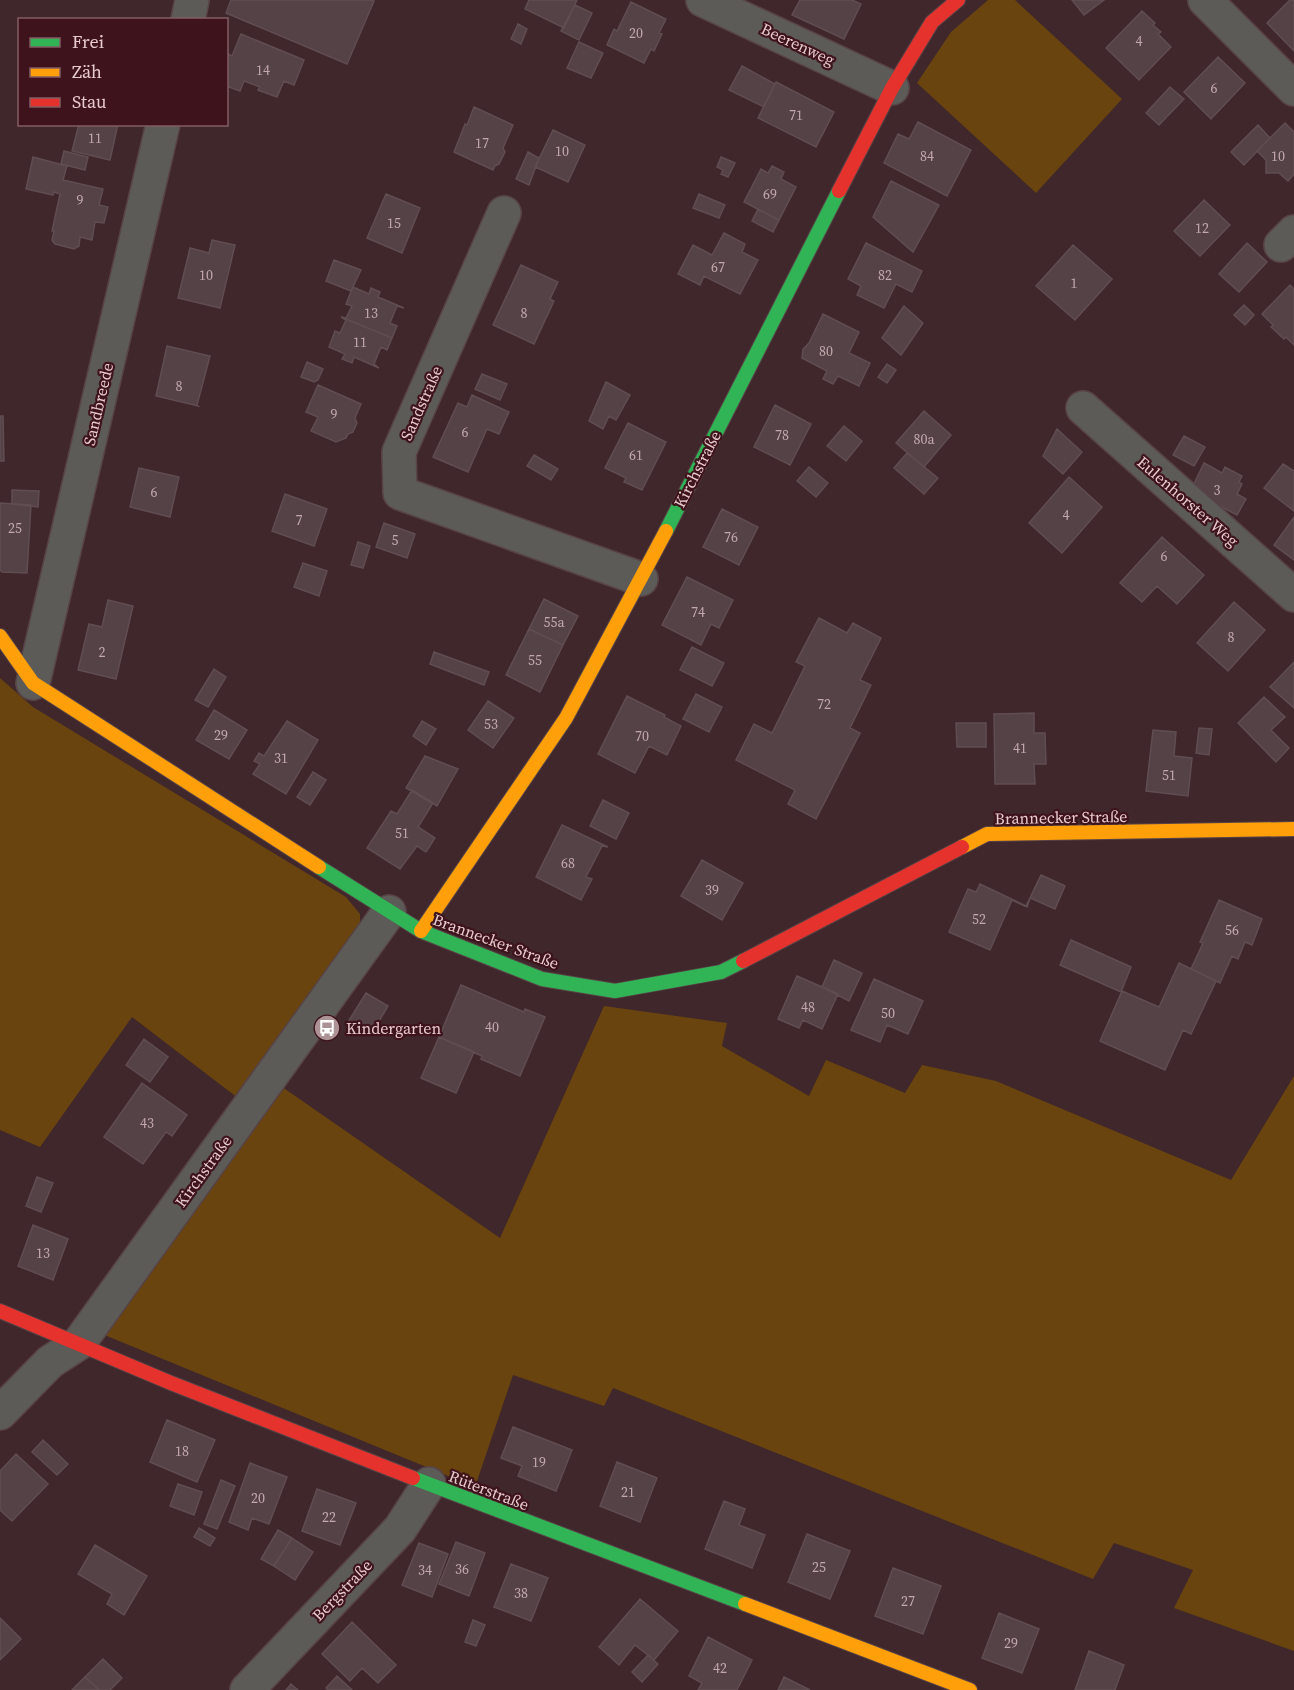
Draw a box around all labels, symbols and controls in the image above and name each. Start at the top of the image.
street label: Beerenweg [758,17,838,71]
legend [18,18,228,126]
house number: 20 [629,23,643,43]
text: Frei [72,29,104,54]
house number: 4 [1136,31,1143,51]
text: Zäh [72,59,102,84]
house number: 14 [256,60,270,80]
house number: 6 [1211,78,1218,98]
text: Stau [72,89,107,114]
house number: 71 [789,105,803,125]
house number: 11 [88,128,102,148]
house number: 17 [475,133,489,153]
house number: 10 [555,141,569,161]
house number: 84 [920,146,934,166]
house number: 10 [1271,146,1285,166]
house number: 69 [763,184,777,204]
house number: 9 [77,190,84,210]
house number: 15 [387,213,401,233]
house number: 12 [1195,218,1209,238]
house number: 67 [711,257,725,277]
house number: 10 [199,265,213,285]
house number: 82 [878,265,892,285]
house number: 1 [1071,273,1078,293]
house number: 13 [364,303,378,323]
house number: 8 [521,303,528,323]
house number: 11 [353,332,367,352]
house number: 80 [819,341,833,361]
street label: Sandbreede [78,360,118,448]
street label: Sandstraße [395,362,447,444]
house number: 8 [176,376,183,396]
house number: 9 [331,404,338,424]
house number: 6 [462,422,469,442]
house number: 78 [775,425,789,445]
street label: Kirchstraße [668,427,726,511]
house number: 80a [913,429,935,449]
house number: 61 [629,445,643,465]
street label: Eulenhorster Weg [1133,451,1243,551]
house number: 3 [1214,480,1221,500]
house number: 6 [151,482,158,502]
house number: 4 [1063,505,1070,525]
house number: 7 [296,510,303,530]
house number: 25 [8,518,22,538]
house number: 76 [724,527,738,547]
house number: 5 [392,530,399,550]
house number: 6 [1161,546,1168,566]
house number: 74 [691,602,705,622]
house number: 55a [543,612,565,632]
house number: 8 [1228,627,1235,647]
house number: 2 [99,642,106,662]
house number: 55 [528,650,542,670]
house number: 72 [817,694,831,714]
house number: 53 [484,714,498,734]
house number: 29 [214,725,228,745]
house number: 70 [635,726,649,746]
house number: 41 [1013,738,1027,758]
house number: 31 [274,748,288,768]
house number: 51 [1162,765,1176,785]
street label: Brannecker Straße [995,805,1127,829]
house number: 51 [395,823,409,843]
house number: 68 [561,853,575,873]
house number: 39 [705,880,719,900]
street label: Brannecker Straße [430,908,562,974]
house number: 52 [972,909,986,929]
house number: 56 [1225,920,1239,940]
house number: 48 [801,997,815,1017]
house number: 50 [881,1003,895,1023]
bus stop icon: Kindergarten [312,1013,342,1043]
place label: Kindergarten [346,1017,441,1039]
house number: 40 [485,1017,499,1037]
house number: 43 [140,1113,154,1133]
street label: Kirchstraße [169,1131,237,1211]
house number: 13 [36,1243,50,1263]
house number: 18 [175,1441,189,1461]
house number: 19 [532,1452,546,1472]
street label: Rüterstraße [446,1465,532,1515]
house number: 21 [621,1482,635,1502]
house number: 20 [251,1488,265,1508]
house number: 22 [322,1507,336,1527]
street label: Bergstraße [307,1554,377,1626]
house number: 25 [812,1557,826,1577]
house number: 36 [455,1559,469,1579]
house number: 34 [418,1560,432,1580]
house number: 38 [514,1583,528,1603]
house number: 27 [901,1591,915,1611]
house number: 29 [1004,1633,1018,1653]
house number: 42 [713,1658,727,1678]

